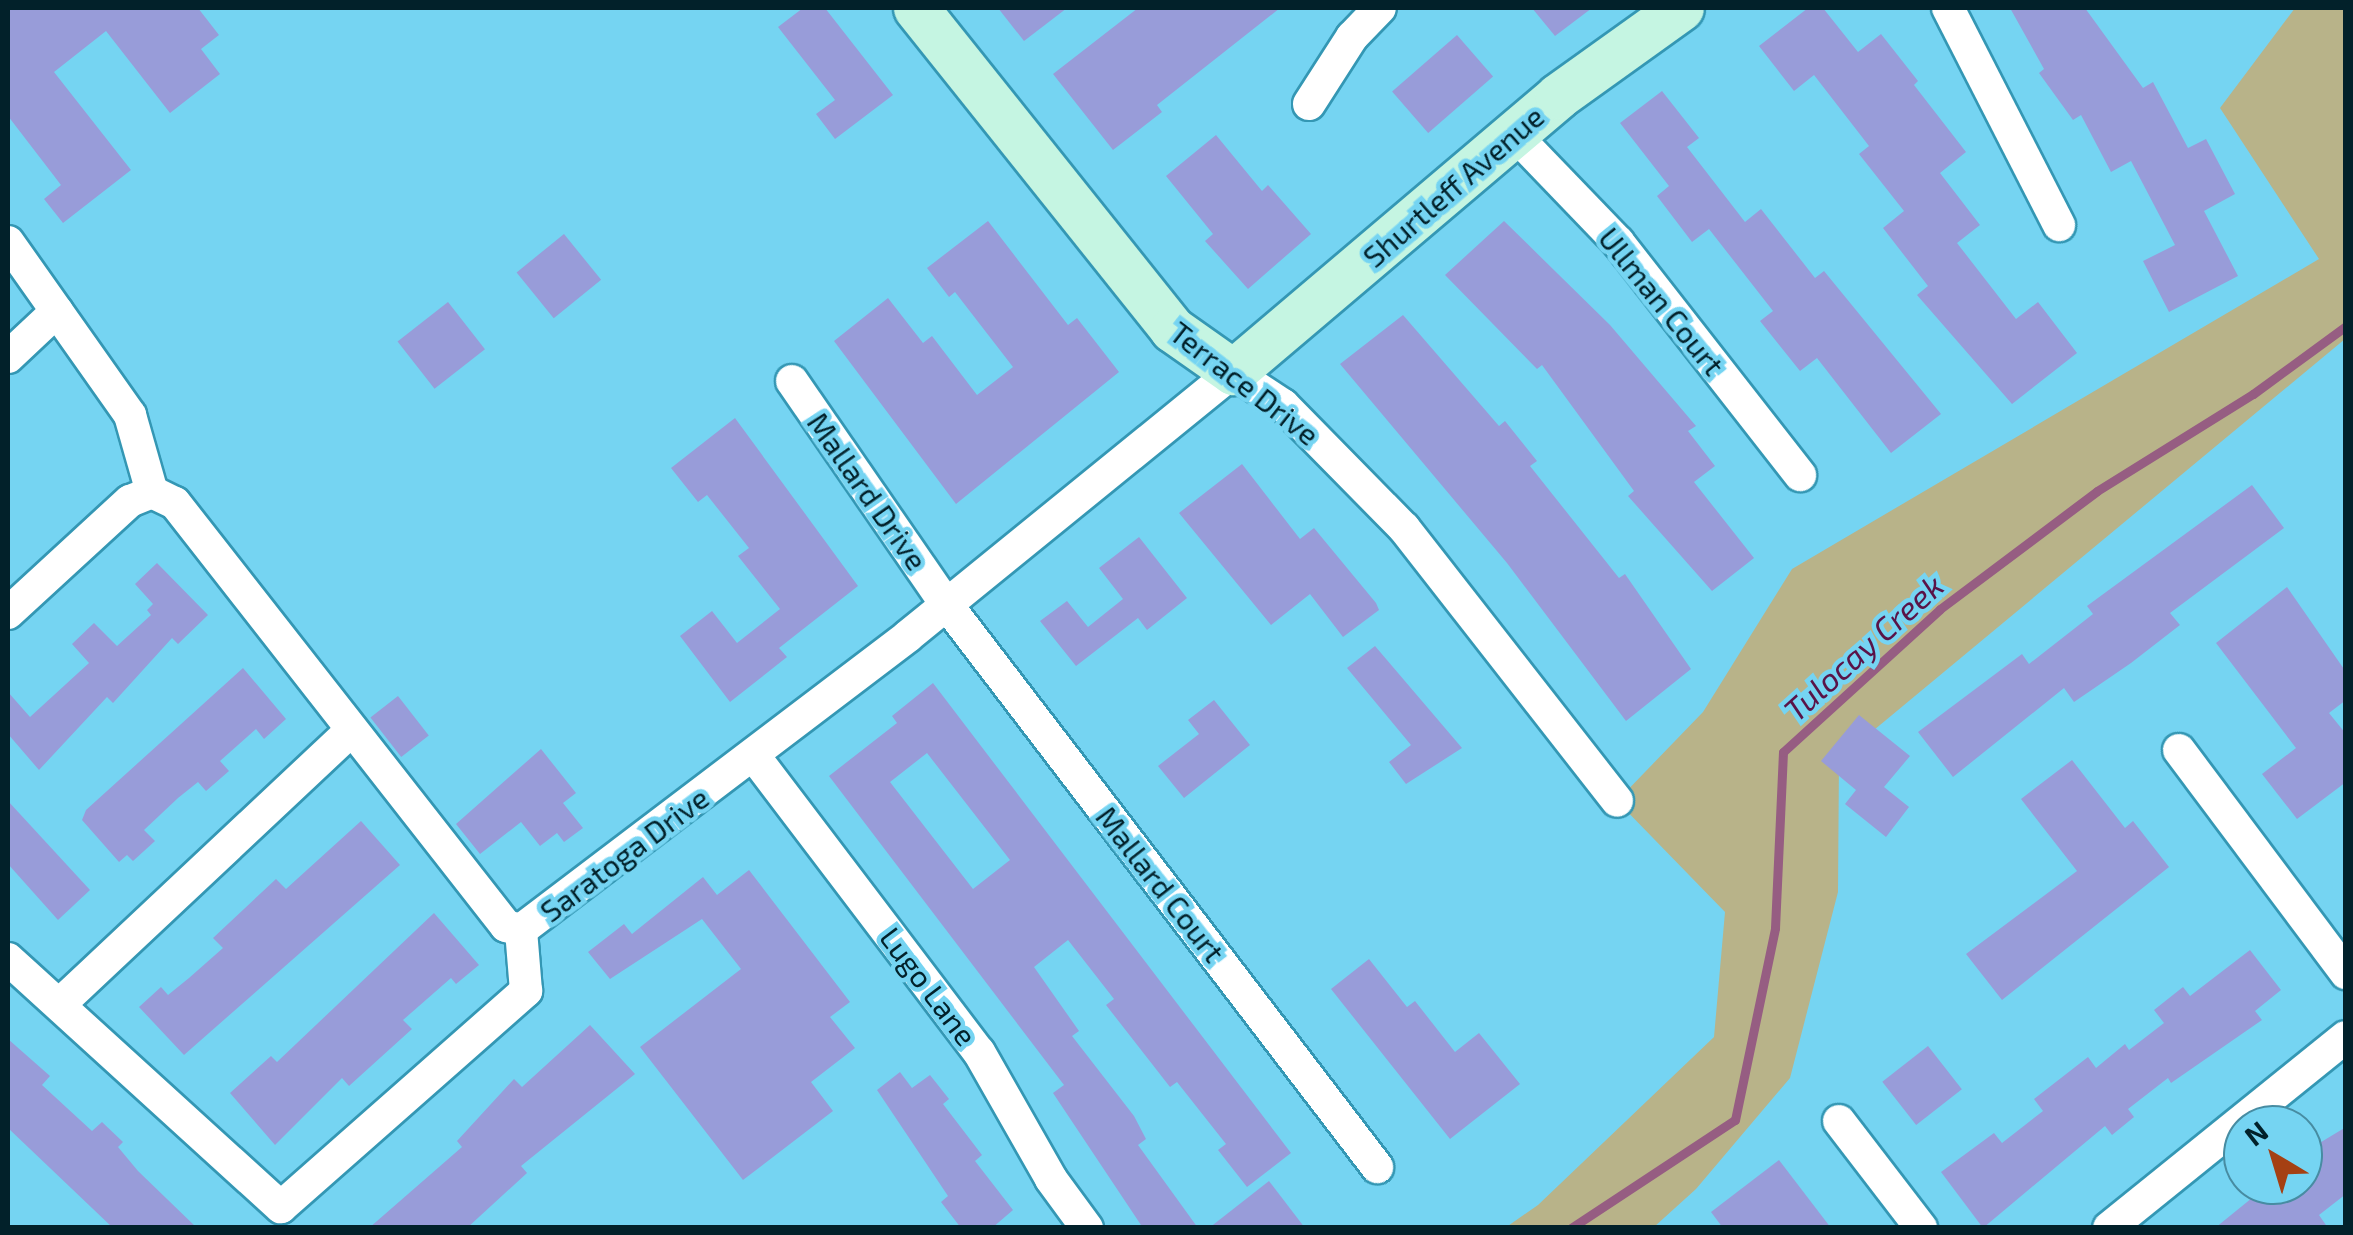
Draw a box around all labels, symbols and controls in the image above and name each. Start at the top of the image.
street label: Shurtleff Avenue [1355,97,1551,275]
street label: Ullman Court [1592,220,1732,382]
street label: Terrace Drive [1163,314,1327,452]
street label: Mallard Drive [801,405,935,577]
water label: Tulocay Creek [1775,565,1951,729]
street label: Saratoga Drive [533,779,715,929]
street label: Mallard Court [1089,799,1233,969]
street label: Lugo Lane [873,920,985,1052]
north arrow [2223,1105,2323,1205]
text: N [2237,1113,2274,1153]

